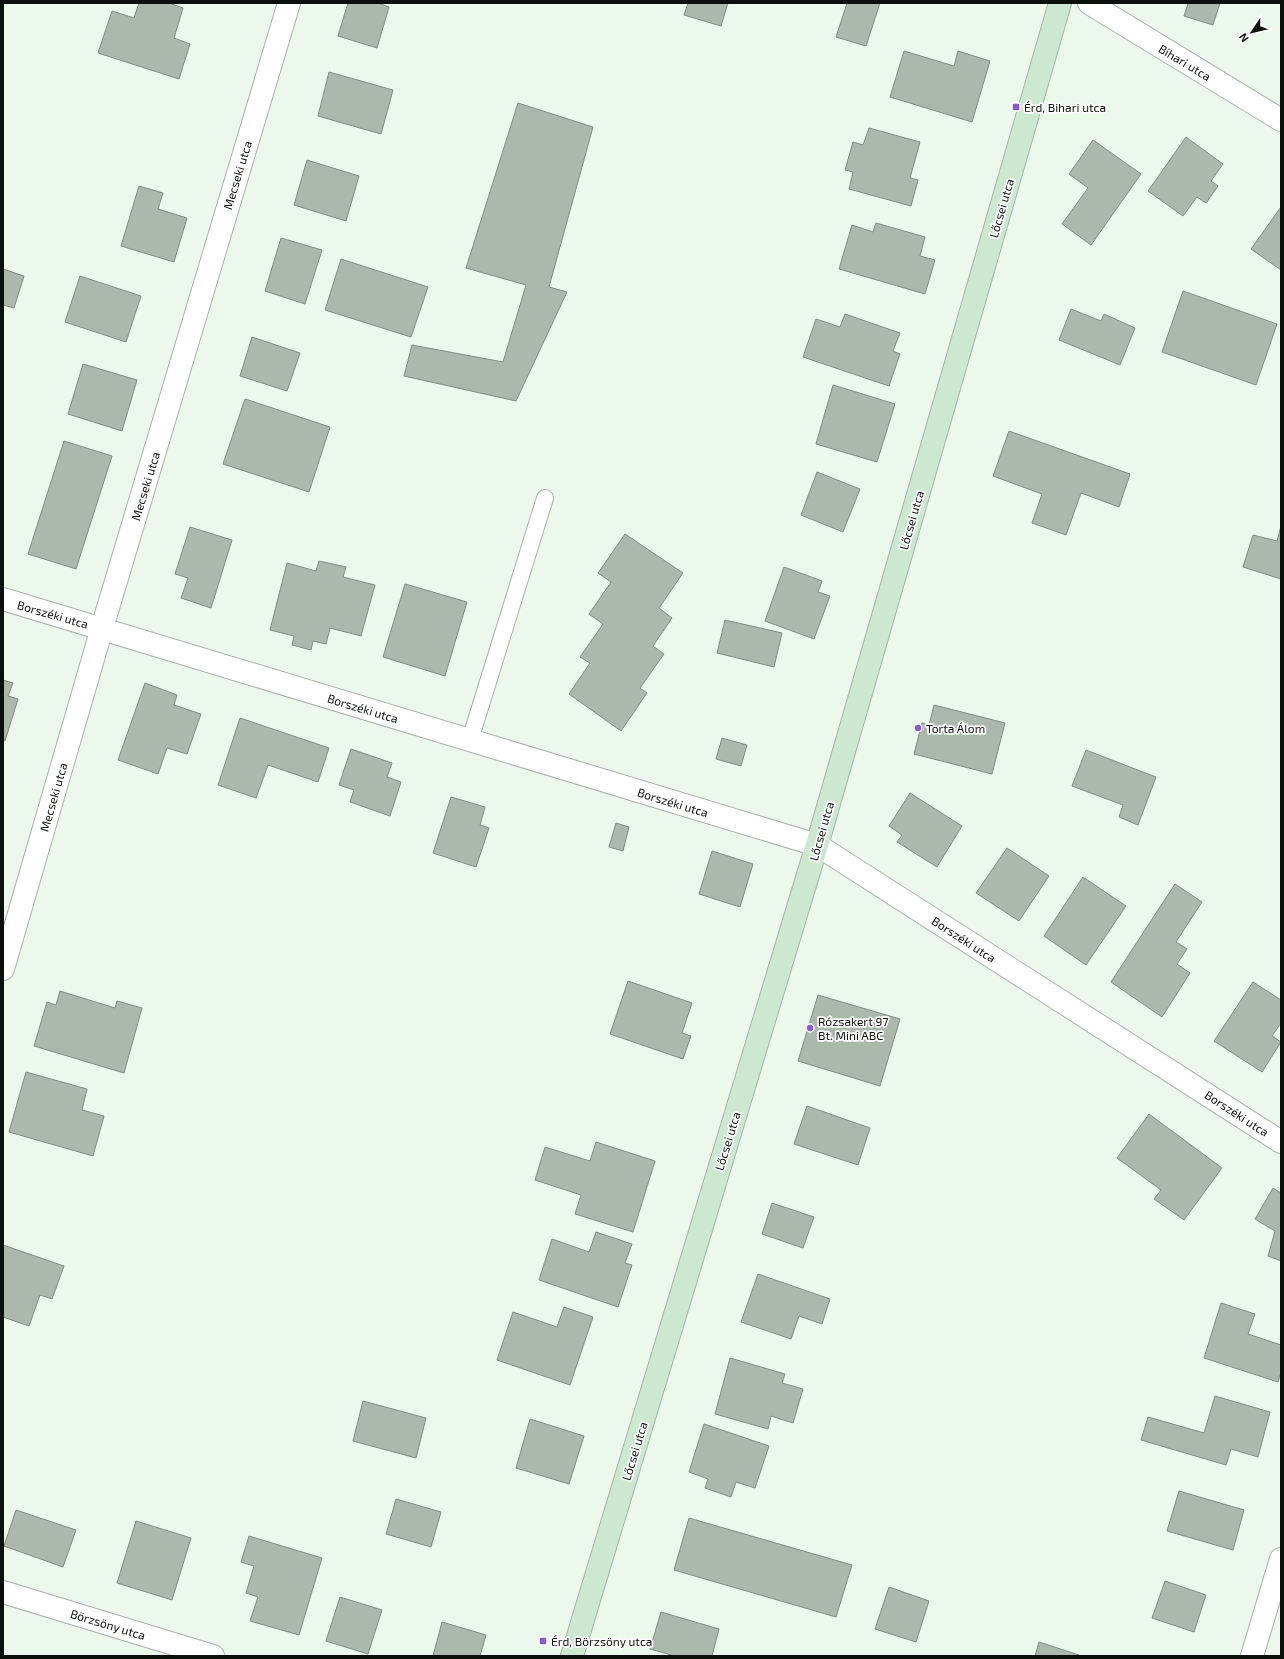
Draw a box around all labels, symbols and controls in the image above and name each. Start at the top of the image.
north arrow [1232,12,1272,52]
text: N [1236,31,1251,45]
street label: Bihari utca [1156,41,1214,83]
place label: Érd, Bihari utca [1024,100,1106,114]
marker: Érd, Bihari utca [1011,102,1021,112]
street label: Mecseki utca [220,139,254,211]
street label: Lőcsei utca [986,177,1016,239]
street label: Mecseki utca [128,450,162,522]
street label: Lőcsei utca [896,489,926,551]
street label: Borszéki utca [16,597,90,631]
street label: Borszéki utca [326,691,400,725]
place label: Torta Álom [926,721,985,735]
marker: Torta Álom [913,723,923,733]
street label: Mecseki utca [36,761,70,833]
street label: Borszéki utca [636,785,710,819]
street label: Lőcsei utca [806,800,836,862]
street label: Borszéki utca [929,913,999,965]
place label: Rózsakert 97 Bt. Mini ABC [818,1014,888,1042]
marker: Rózsakert 97 Bt. Mini ABC [805,1023,815,1033]
street label: Borszéki utca [1202,1087,1272,1139]
street label: Lőcsei utca [711,1110,743,1172]
street label: Lőcsei utca [618,1420,650,1482]
street label: Börzsöny utca [69,1606,147,1642]
place label: Érd, Börzsöny utca [551,1634,652,1648]
marker: Érd, Börzsöny utca [538,1636,548,1646]

